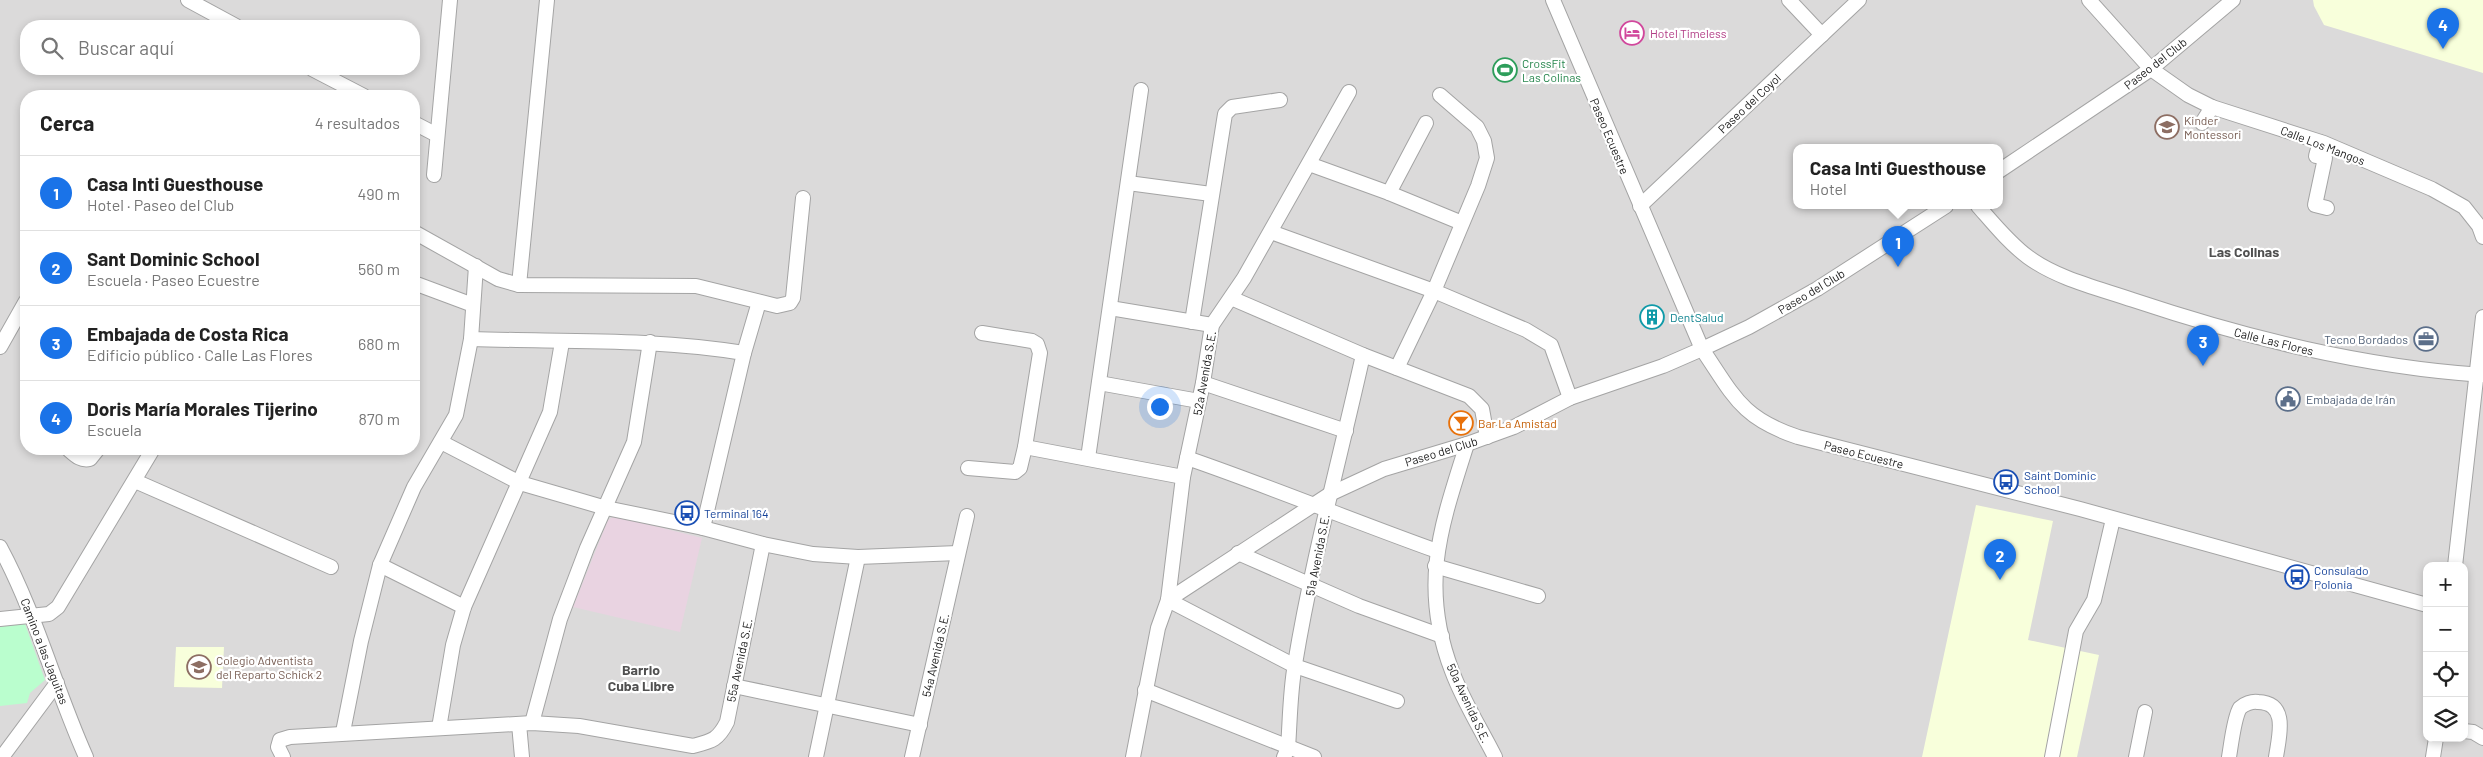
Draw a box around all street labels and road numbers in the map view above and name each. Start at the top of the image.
street label: Paseo del Club [2121,34,2189,92]
street label: Paseo del Coyol [1715,70,1783,136]
street label: Paseo Ecuestre [1588,96,1632,176]
street label: Calle Los Mangos [2279,123,2367,168]
street label: Paseo del Club [1775,266,1847,316]
street label: Calle Las Flores [2233,324,2315,358]
street label: 52a Avenida S.E. [1190,330,1218,416]
street label: Paseo del Club [1403,433,1479,469]
street label: Paseo Ecuestre [1823,437,1905,471]
street label: 51a Avenida S.E. [1302,513,1332,597]
street label: Camino a las Jaguitas [18,596,72,706]
street label: 54a Avenida S.E. [919,612,951,698]
street label: 55a Avenida S.E. [723,617,755,703]
street label: 50a Avenida S.E. [1445,661,1493,745]

